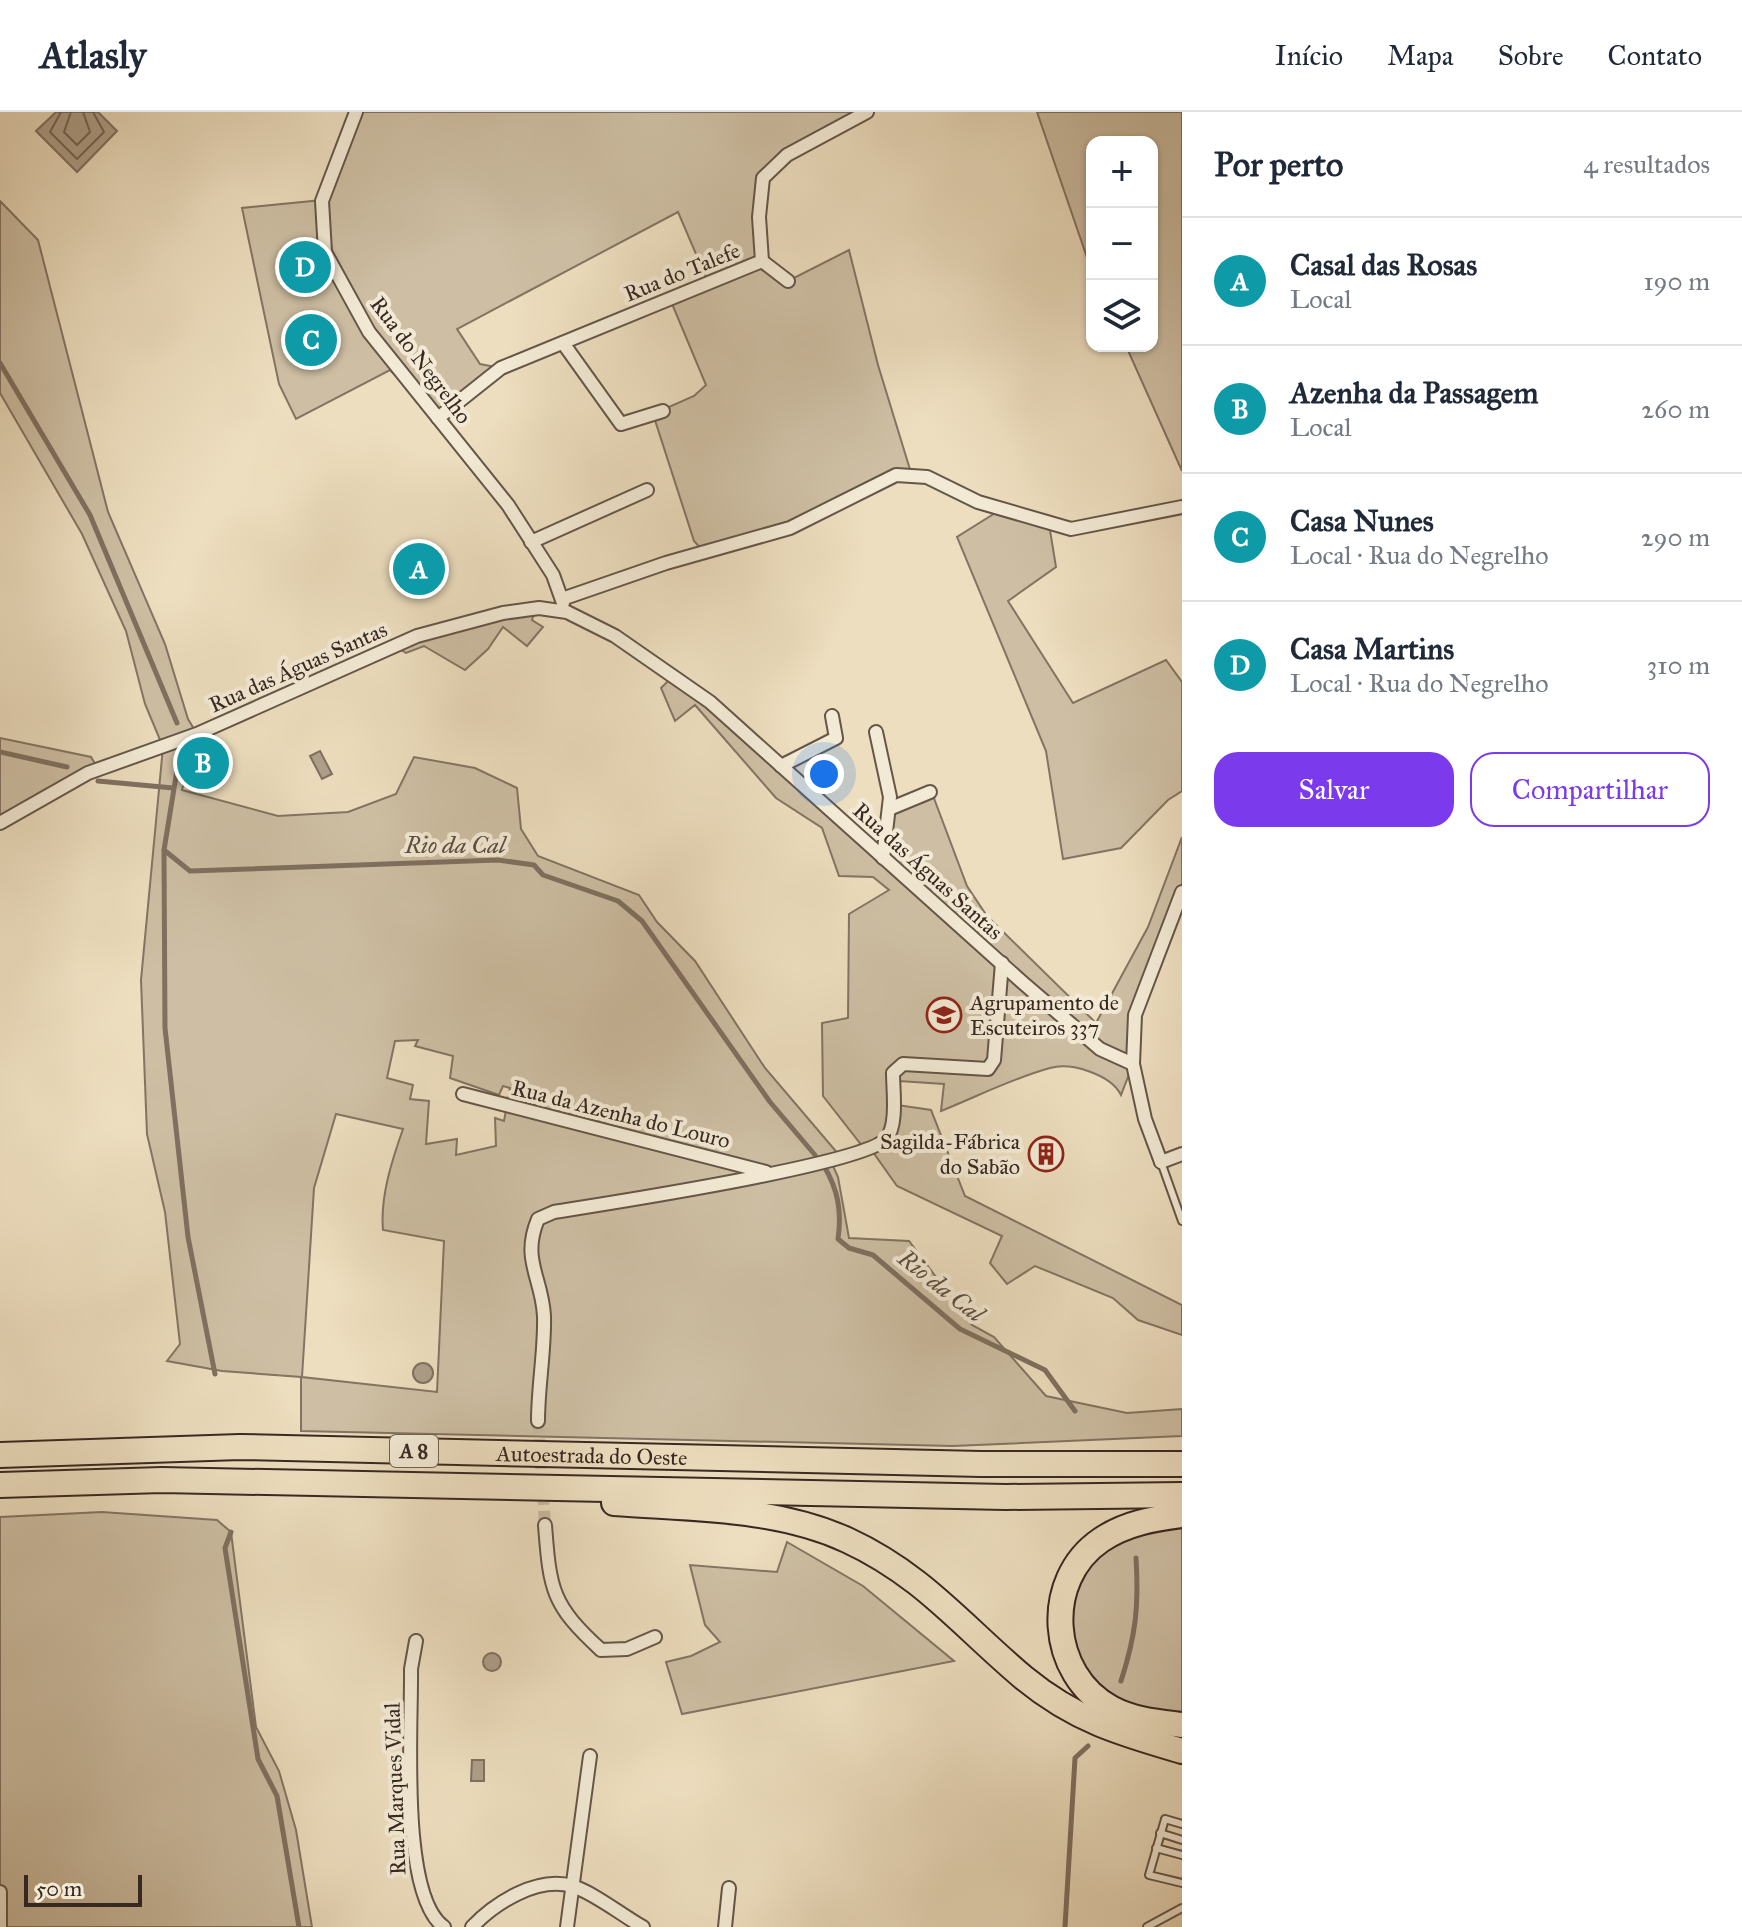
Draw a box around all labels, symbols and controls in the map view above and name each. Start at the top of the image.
text: Atlasly [40,32,146,78]
text: Início [1275,38,1343,73]
text: Mapa [1387,38,1454,73]
text: Sobre [1498,38,1564,73]
text: Contato [1608,38,1702,73]
map controls [1086,136,1158,352]
button: + [1086,136,1158,208]
text: Por perto [1214,144,1343,185]
text: 4 resultados [1583,148,1710,180]
button: − [1086,208,1158,280]
pin: D [279,237,331,297]
street label: Rua do Talefe [620,237,744,307]
text: Casal das Rosas [1290,247,1477,283]
text: A [1231,265,1249,297]
text: 190 m [1643,265,1710,297]
button: layers [1086,280,1158,352]
text: Local [1290,283,1352,315]
street label: Rua do Negrelho [364,291,478,429]
pin: C [285,310,337,370]
text: Azenha da Passagem [1290,375,1538,411]
text: B [1231,393,1249,425]
text: 260 m [1641,393,1710,425]
text: Local [1290,411,1352,443]
text: Casa Nunes [1290,503,1434,539]
text: C [1231,521,1249,553]
text: 290 m [1641,521,1710,553]
pin: A [393,539,445,599]
text: Local · Rua do Negrelho [1290,539,1549,571]
street label: Rua das Águas Santas [205,616,391,718]
text: Casa Martins [1290,631,1454,667]
text: D [1230,649,1250,681]
text: 310 m [1647,649,1710,681]
text: Local · Rua do Negrelho [1290,667,1549,699]
pin: B [177,733,229,793]
button: Salvar [1214,752,1454,827]
button: Compartilhar [1470,752,1710,827]
your location [804,754,844,794]
street label: Rua das Águas Santas [848,797,1008,945]
water label: Rio da Cal [404,830,508,860]
place label: Agrupamento de Escuteiros 337 [969,989,1119,1041]
school or university icon: Agrupamento de Escuteiros 337 [925,996,963,1034]
street label: Rua da Azenha do Louro [509,1074,733,1154]
place label: Sagilda-Fábrica do Sabão [880,1128,1021,1180]
building icon: Sagilda-Fábrica do Sabão [1027,1135,1065,1173]
water label: Rio da Cal [891,1243,992,1330]
road number: A 8 [390,1435,438,1467]
street label: Autoestrada do Oeste [495,1439,688,1471]
street label: Rua Marques Vidal [378,1702,412,1876]
scale bar [24,1871,142,1907]
text: 50 m [36,1875,82,1902]

